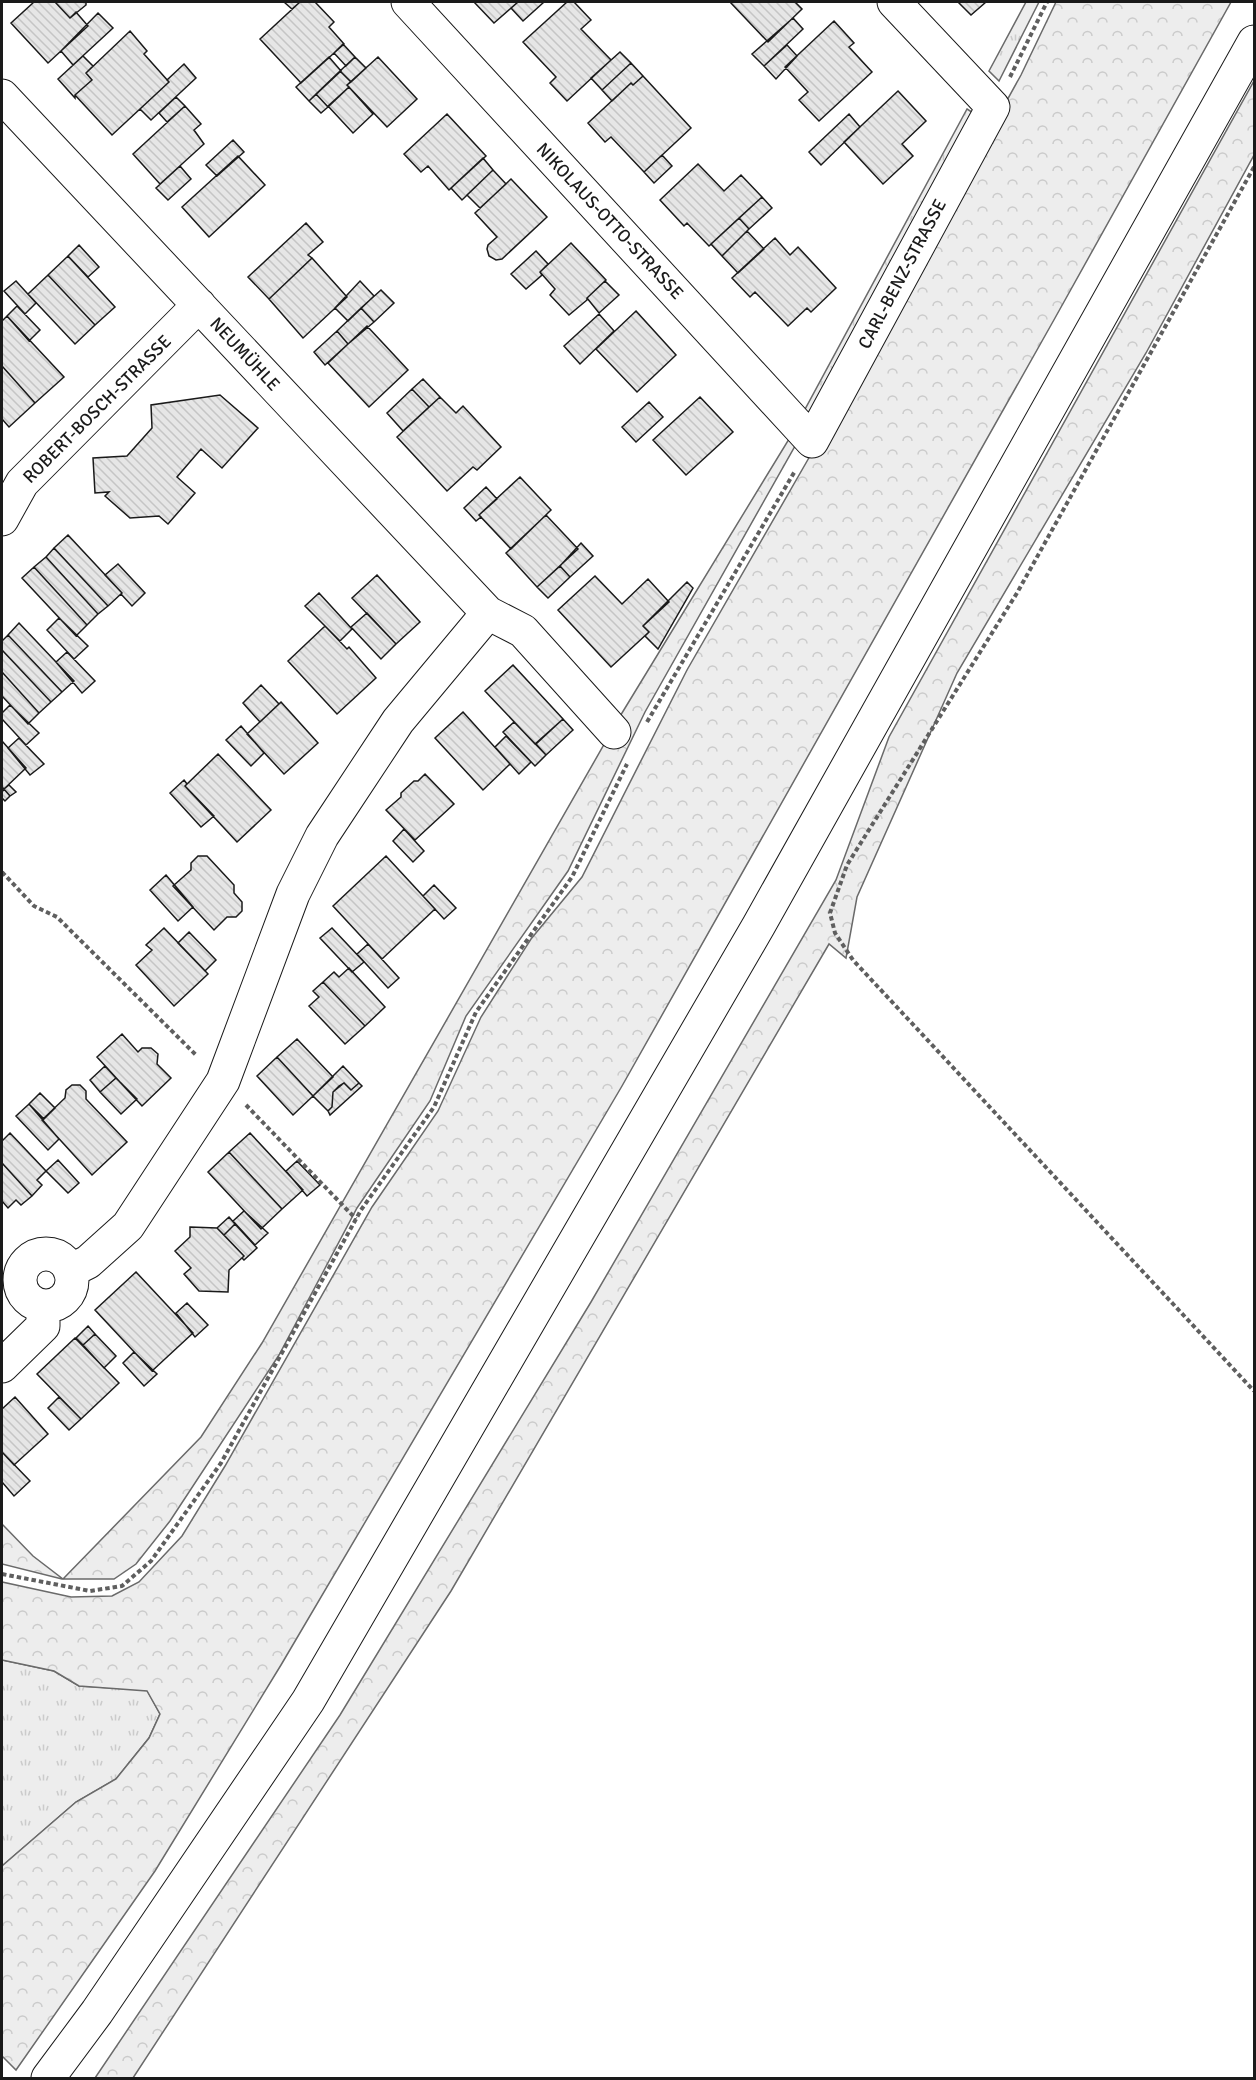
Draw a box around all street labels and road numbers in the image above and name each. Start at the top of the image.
street label: NIKOLAUS-OTTO-STRASSE [532,138,688,304]
street label: CARL-BENZ-STRASSE [853,195,951,353]
street label: NEUMÜHLE [205,313,285,395]
street label: ROBERT-BOSCH-STRASSE [18,330,176,488]

